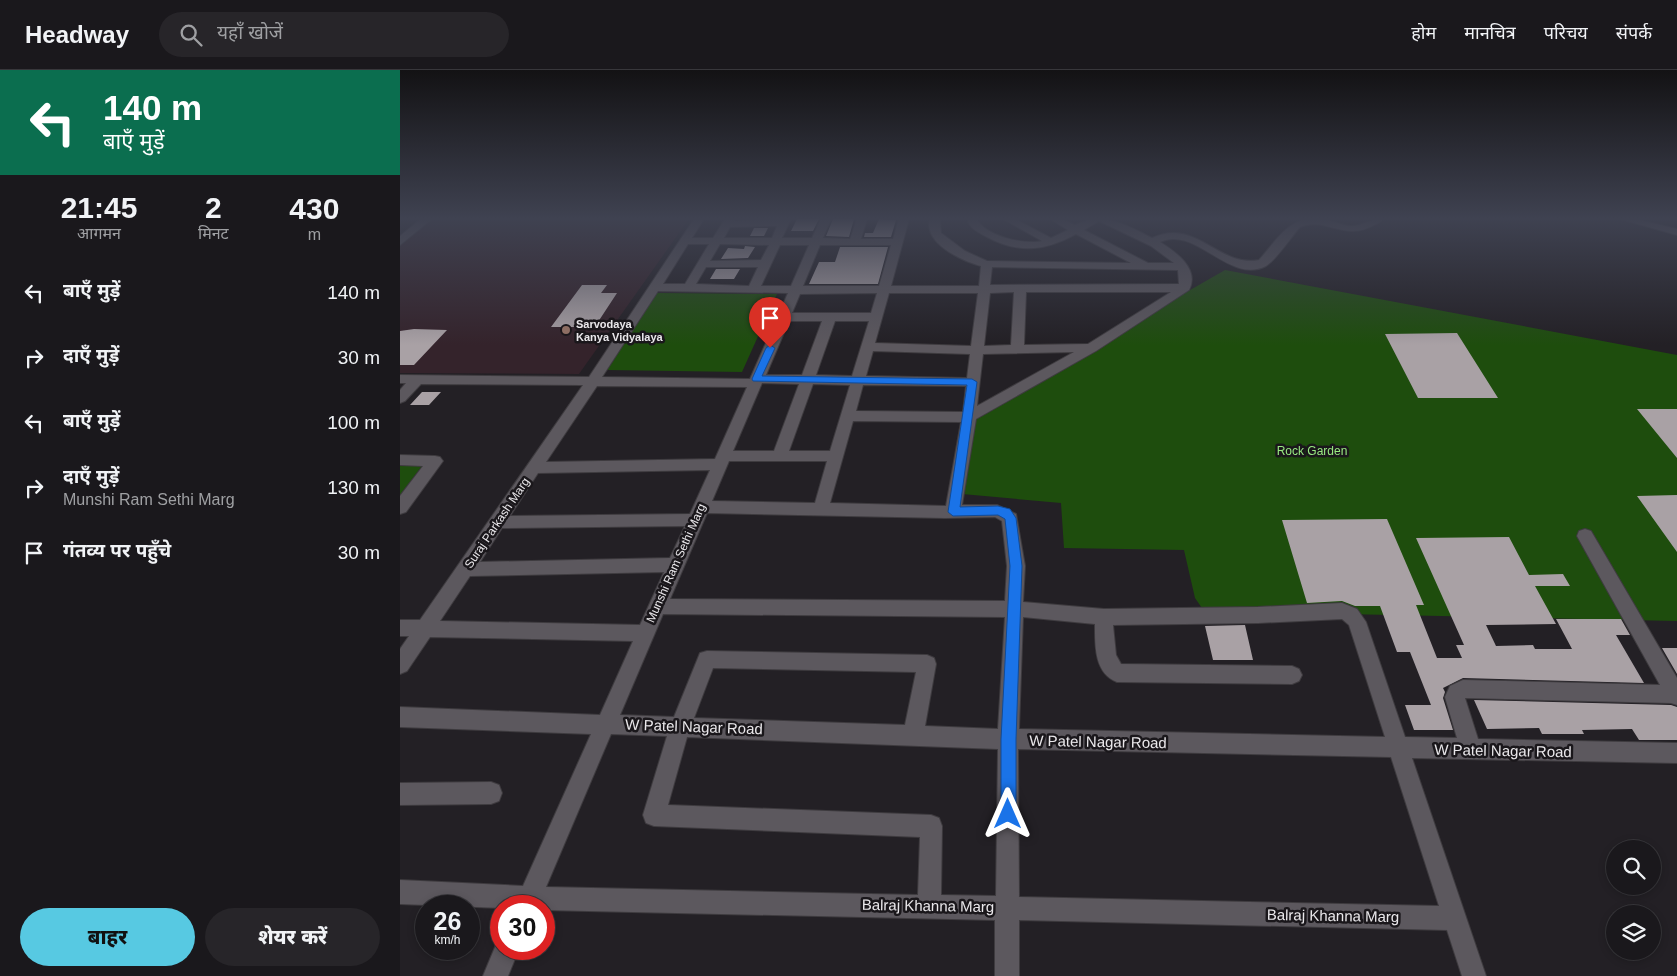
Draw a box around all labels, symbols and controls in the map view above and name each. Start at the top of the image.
search box [159,12,509,57]
text: Headway [25,21,129,48]
icon: search [177,21,205,49]
text: यहाँ खोजें [217,22,283,43]
text: होम [1411,23,1436,43]
text: मानचित्र [1464,23,1516,43]
text: परिचय [1544,23,1588,43]
text: संपर्क [1616,23,1652,43]
text: 140 m [103,88,202,127]
icon: left [20,90,85,155]
text: बाएँ मुड़ें [103,129,164,154]
text: 21:45 [61,191,137,224]
text: 2 [205,191,222,224]
text: 430 [289,192,339,225]
text: आगमन [77,225,121,242]
text: मिनट [198,225,229,242]
text: m [308,226,321,243]
icon: left [20,279,48,307]
text: बाएँ मुड़ें [63,280,120,301]
text: 140 m [327,282,380,303]
pin [749,297,791,348]
icon: arrive [756,304,784,332]
place label: Sarvodaya Kanya Vidyalaya [576,318,664,343]
marker: Sarvodaya Kanya Vidyalaya [560,324,572,336]
icon: right [20,344,48,372]
text: दाएँ मुड़ें [63,345,119,366]
text: 30 m [338,347,380,368]
icon: left [20,409,48,437]
text: बाएँ मुड़ें [63,410,120,431]
text: 100 m [327,412,380,433]
park label: Rock Garden [1277,444,1347,458]
text: दाएँ मुड़ें [63,466,119,487]
icon: right [20,474,48,502]
street label: Suraj Parkash Marg [462,475,532,571]
text: 130 m [327,477,380,498]
text: Munshi Ram Sethi Marg [63,491,235,508]
street label: Munshi Ram Sethi Marg [643,501,709,625]
icon: arrive [20,539,48,567]
text: गंतव्य पर पहुँचे [63,540,171,561]
text: 30 m [338,542,380,563]
street label: W Patel Nagar Road [625,716,763,737]
street label: W Patel Nagar Road [1029,732,1167,751]
street label: W Patel Nagar Road [1434,741,1572,760]
position arrow [981,787,1033,839]
map controls [1606,840,1661,960]
button: search [1606,840,1661,895]
speed limit sign: 30 [490,895,555,960]
street label: Balraj Khanna Marg [862,896,994,915]
button: layers [1606,905,1661,960]
street label: Balraj Khanna Marg [1267,906,1399,925]
text: 26 [434,907,461,935]
button: बाहर [20,908,195,966]
button: शेयर करें [205,908,380,966]
text: km/h [434,933,461,947]

